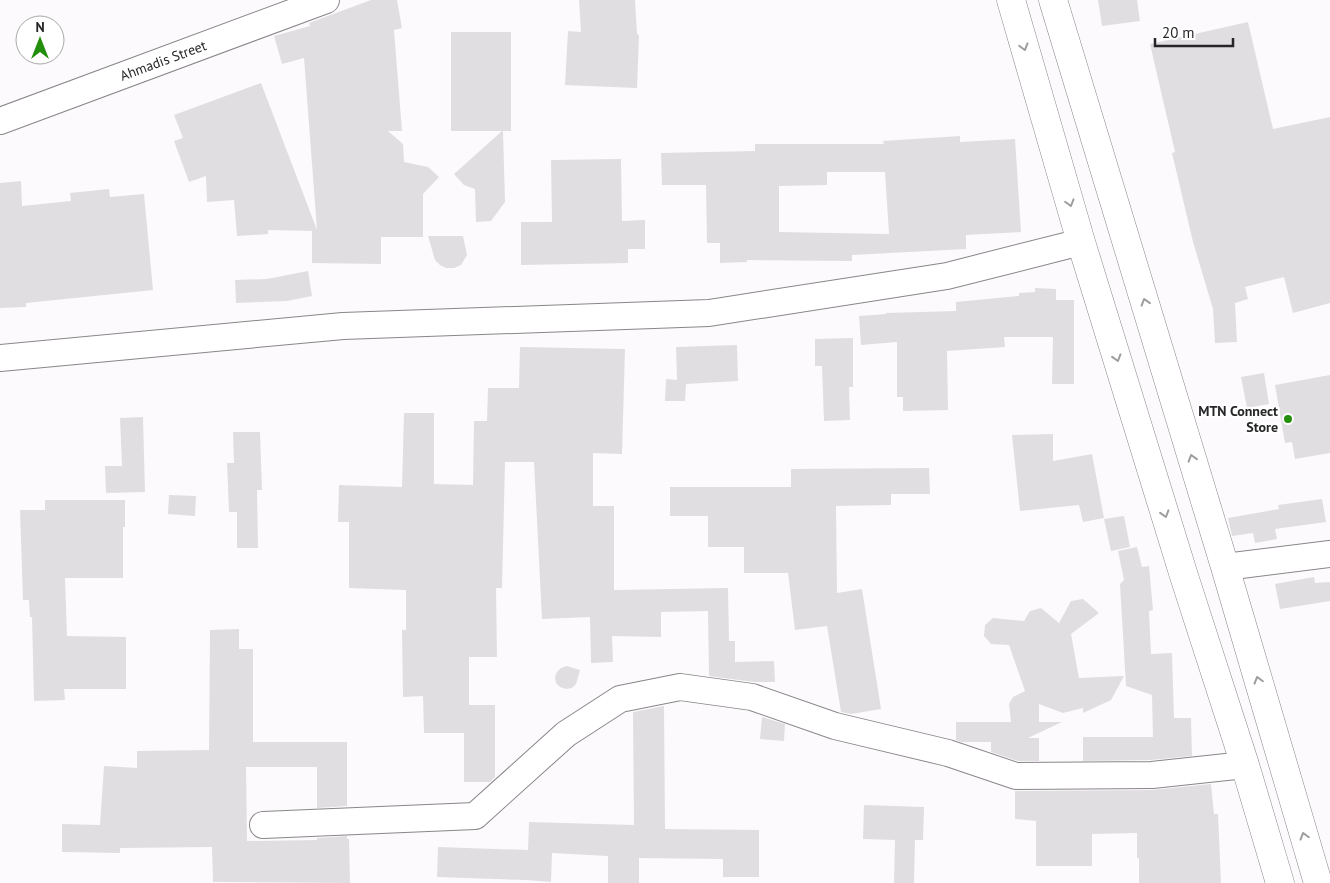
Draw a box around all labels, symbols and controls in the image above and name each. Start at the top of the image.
north arrow [15,15,65,65]
scale bar [1155,15,1232,47]
text: N [35,18,45,36]
text: 20 m [1162,23,1195,42]
street label: Ahmadis Street [117,36,209,85]
one-way arrow [1019,42,1029,50]
one-way arrow [1064,198,1074,206]
one-way arrow [1141,298,1151,307]
one-way arrow [1111,354,1121,362]
place label: MTN Connect Store [1198,402,1278,436]
marker: MTN Connect Store [1282,413,1294,425]
one-way arrow [1187,454,1197,462]
one-way arrow [1159,509,1169,517]
one-way arrow [1254,677,1264,685]
one-way arrow [1300,833,1310,841]

